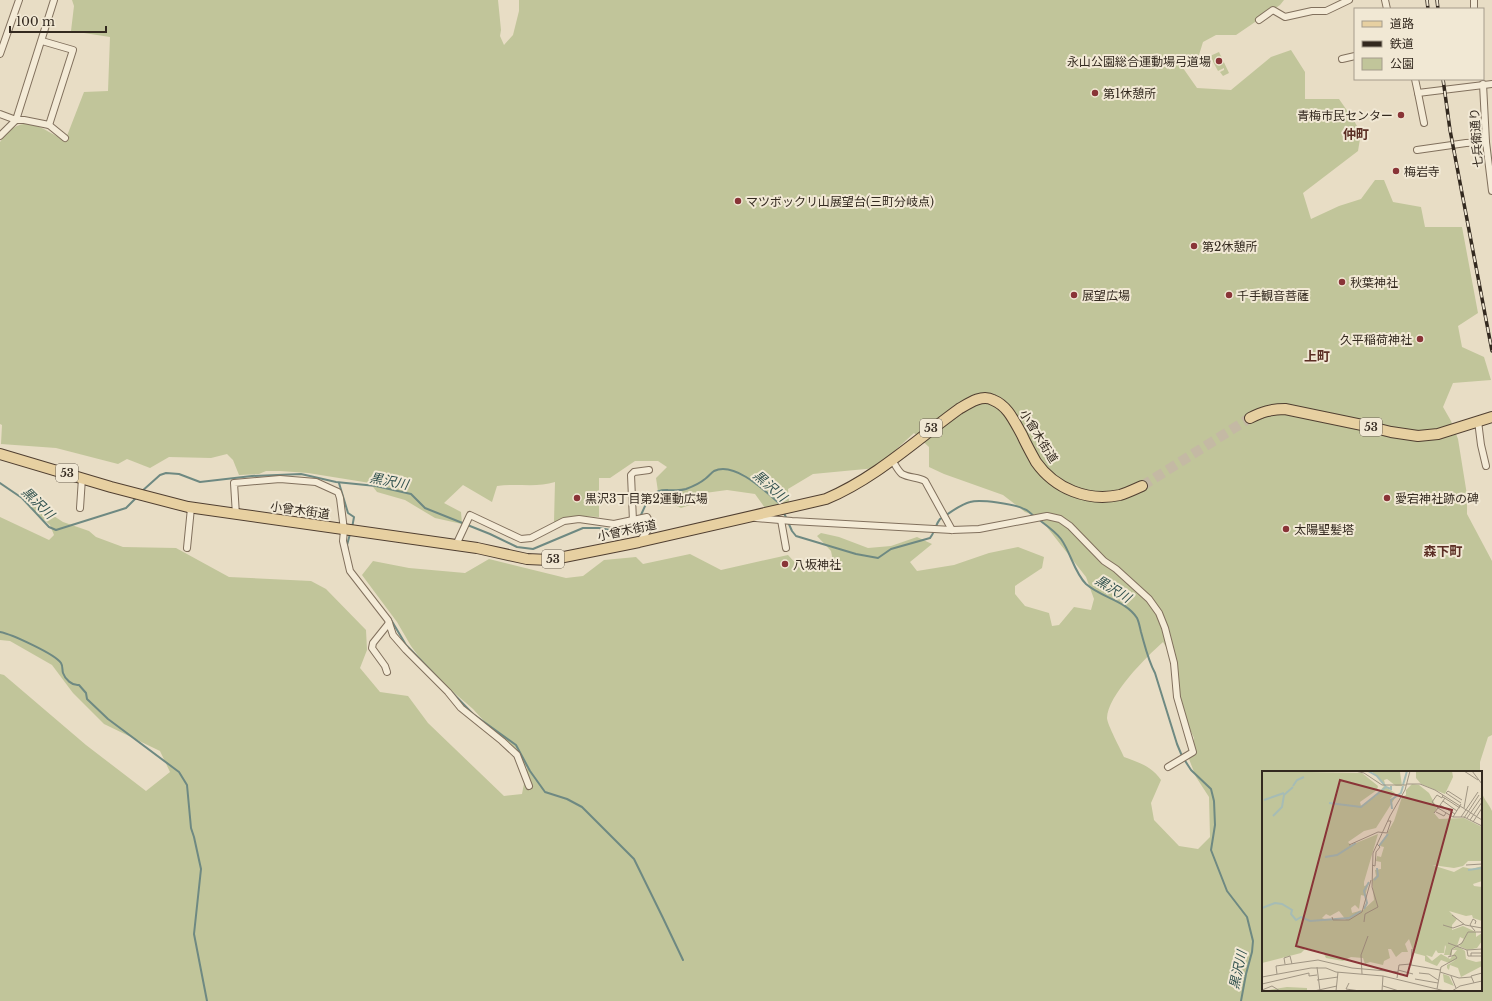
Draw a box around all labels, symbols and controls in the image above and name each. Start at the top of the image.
scale bar [10,8,106,34]
legend [1354,8,1484,80]
text: 100 m [16,14,55,29]
text: 道路 [1390,16,1414,31]
text: 鉄道 [1390,36,1414,51]
place label: 永山公園総合運動場弓道場 [1067,54,1211,69]
marker: 永山公園総合運動場弓道場 [1214,56,1224,66]
text: 公園 [1390,56,1414,71]
place label: 第1休憩所 [1103,86,1156,101]
marker: 第1休憩所 [1090,88,1100,98]
place label: 青梅市民センター [1297,108,1393,123]
street label: 七兵衛通り [1466,108,1486,168]
marker: 青梅市民センター [1396,110,1406,120]
district label: 仲町 [1343,126,1369,143]
place label: 梅岩寺 [1404,164,1440,179]
marker: 梅岩寺 [1391,166,1401,176]
place label: マツボックリ山展望台(三町分岐点) [746,194,934,209]
marker: マツボックリ山展望台(三町分岐点) [733,196,743,206]
place label: 第2休憩所 [1202,239,1257,254]
marker: 第2休憩所 [1189,241,1199,251]
place label: 秋葉神社 [1350,275,1398,290]
marker: 秋葉神社 [1337,277,1347,287]
place label: 展望広場 [1082,288,1130,303]
place label: 千手観音菩薩 [1237,288,1309,303]
marker: 展望広場 [1069,290,1079,300]
marker: 千手観音菩薩 [1224,290,1234,300]
place label: 久平稲荷神社 [1340,332,1412,347]
marker: 久平稲荷神社 [1415,334,1425,344]
district label: 上町 [1304,348,1330,365]
street label: 小曾木街道 [1017,407,1061,465]
road number: 53 [1360,418,1382,436]
road number: 53 [920,419,942,437]
road number: 53 [56,464,78,482]
water label: 黒沢川 [750,467,792,507]
water label: 黒沢川 [368,469,412,493]
water label: 黒沢川 [18,483,59,524]
place label: 黒沢3丁目第2運動広場 [585,491,708,506]
place label: 愛宕神社跡の碑 [1395,491,1479,506]
marker: 黒沢3丁目第2運動広場 [572,493,582,503]
marker: 愛宕神社跡の碑 [1382,493,1392,503]
street label: 小曾木街道 [269,498,331,522]
street label: 小曾木街道 [596,516,658,544]
place label: 太陽聖髪塔 [1294,522,1354,537]
marker: 太陽聖髪塔 [1281,524,1291,534]
district label: 森下町 [1423,543,1463,560]
road number: 53 [542,550,564,568]
place label: 八坂神社 [793,557,841,572]
marker: 八坂神社 [780,559,790,569]
water label: 黒沢川 [1092,572,1136,607]
inset map [1262,771,1482,991]
water label: 黒沢川 [1226,947,1251,991]

